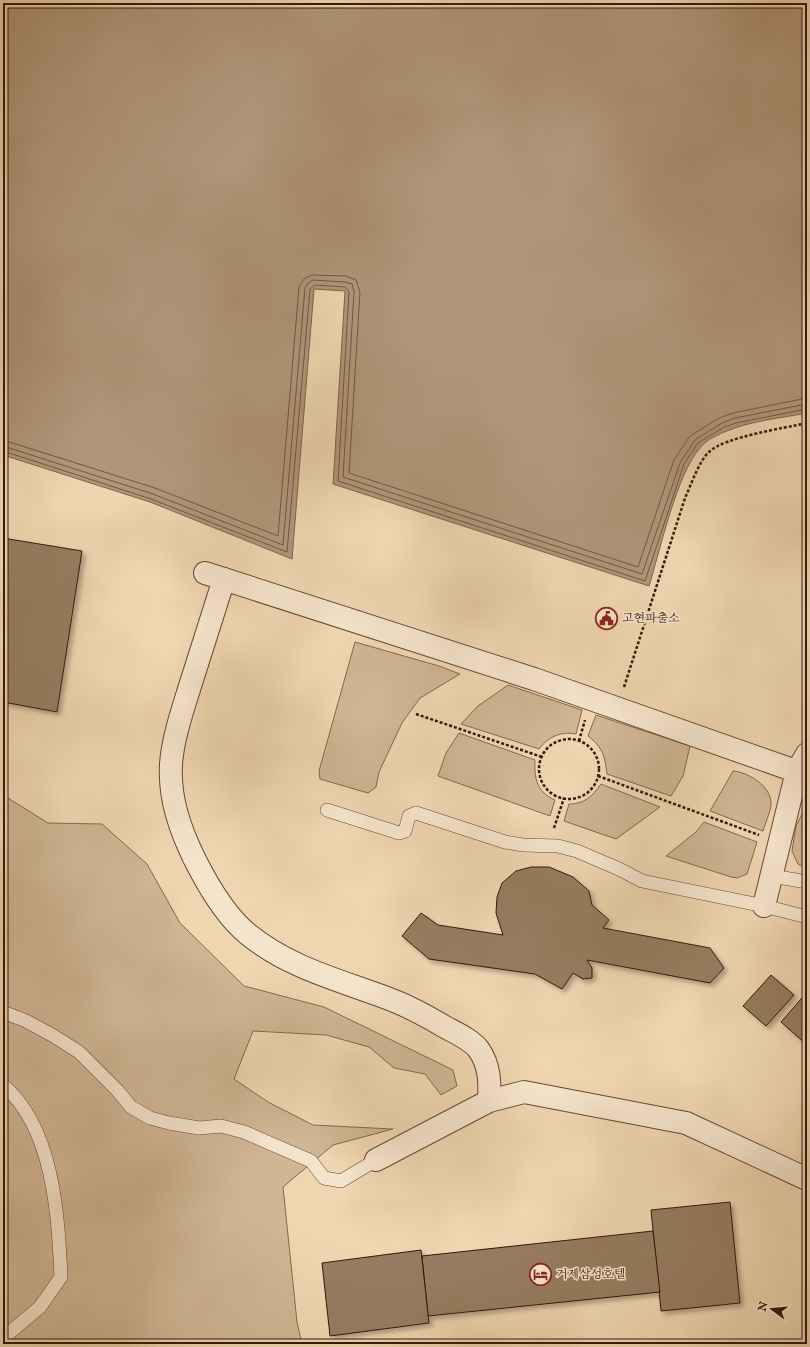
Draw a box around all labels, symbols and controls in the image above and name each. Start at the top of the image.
public building icon: 고현파출소 [594,605,620,631]
place label: 고현파출소 [622,611,680,626]
hotel icon: 거제삼성호텔 [528,1261,554,1287]
place label: 거제삼성호텔 [556,1267,626,1282]
north arrow [752,1289,792,1329]
text: N [755,1300,772,1314]

